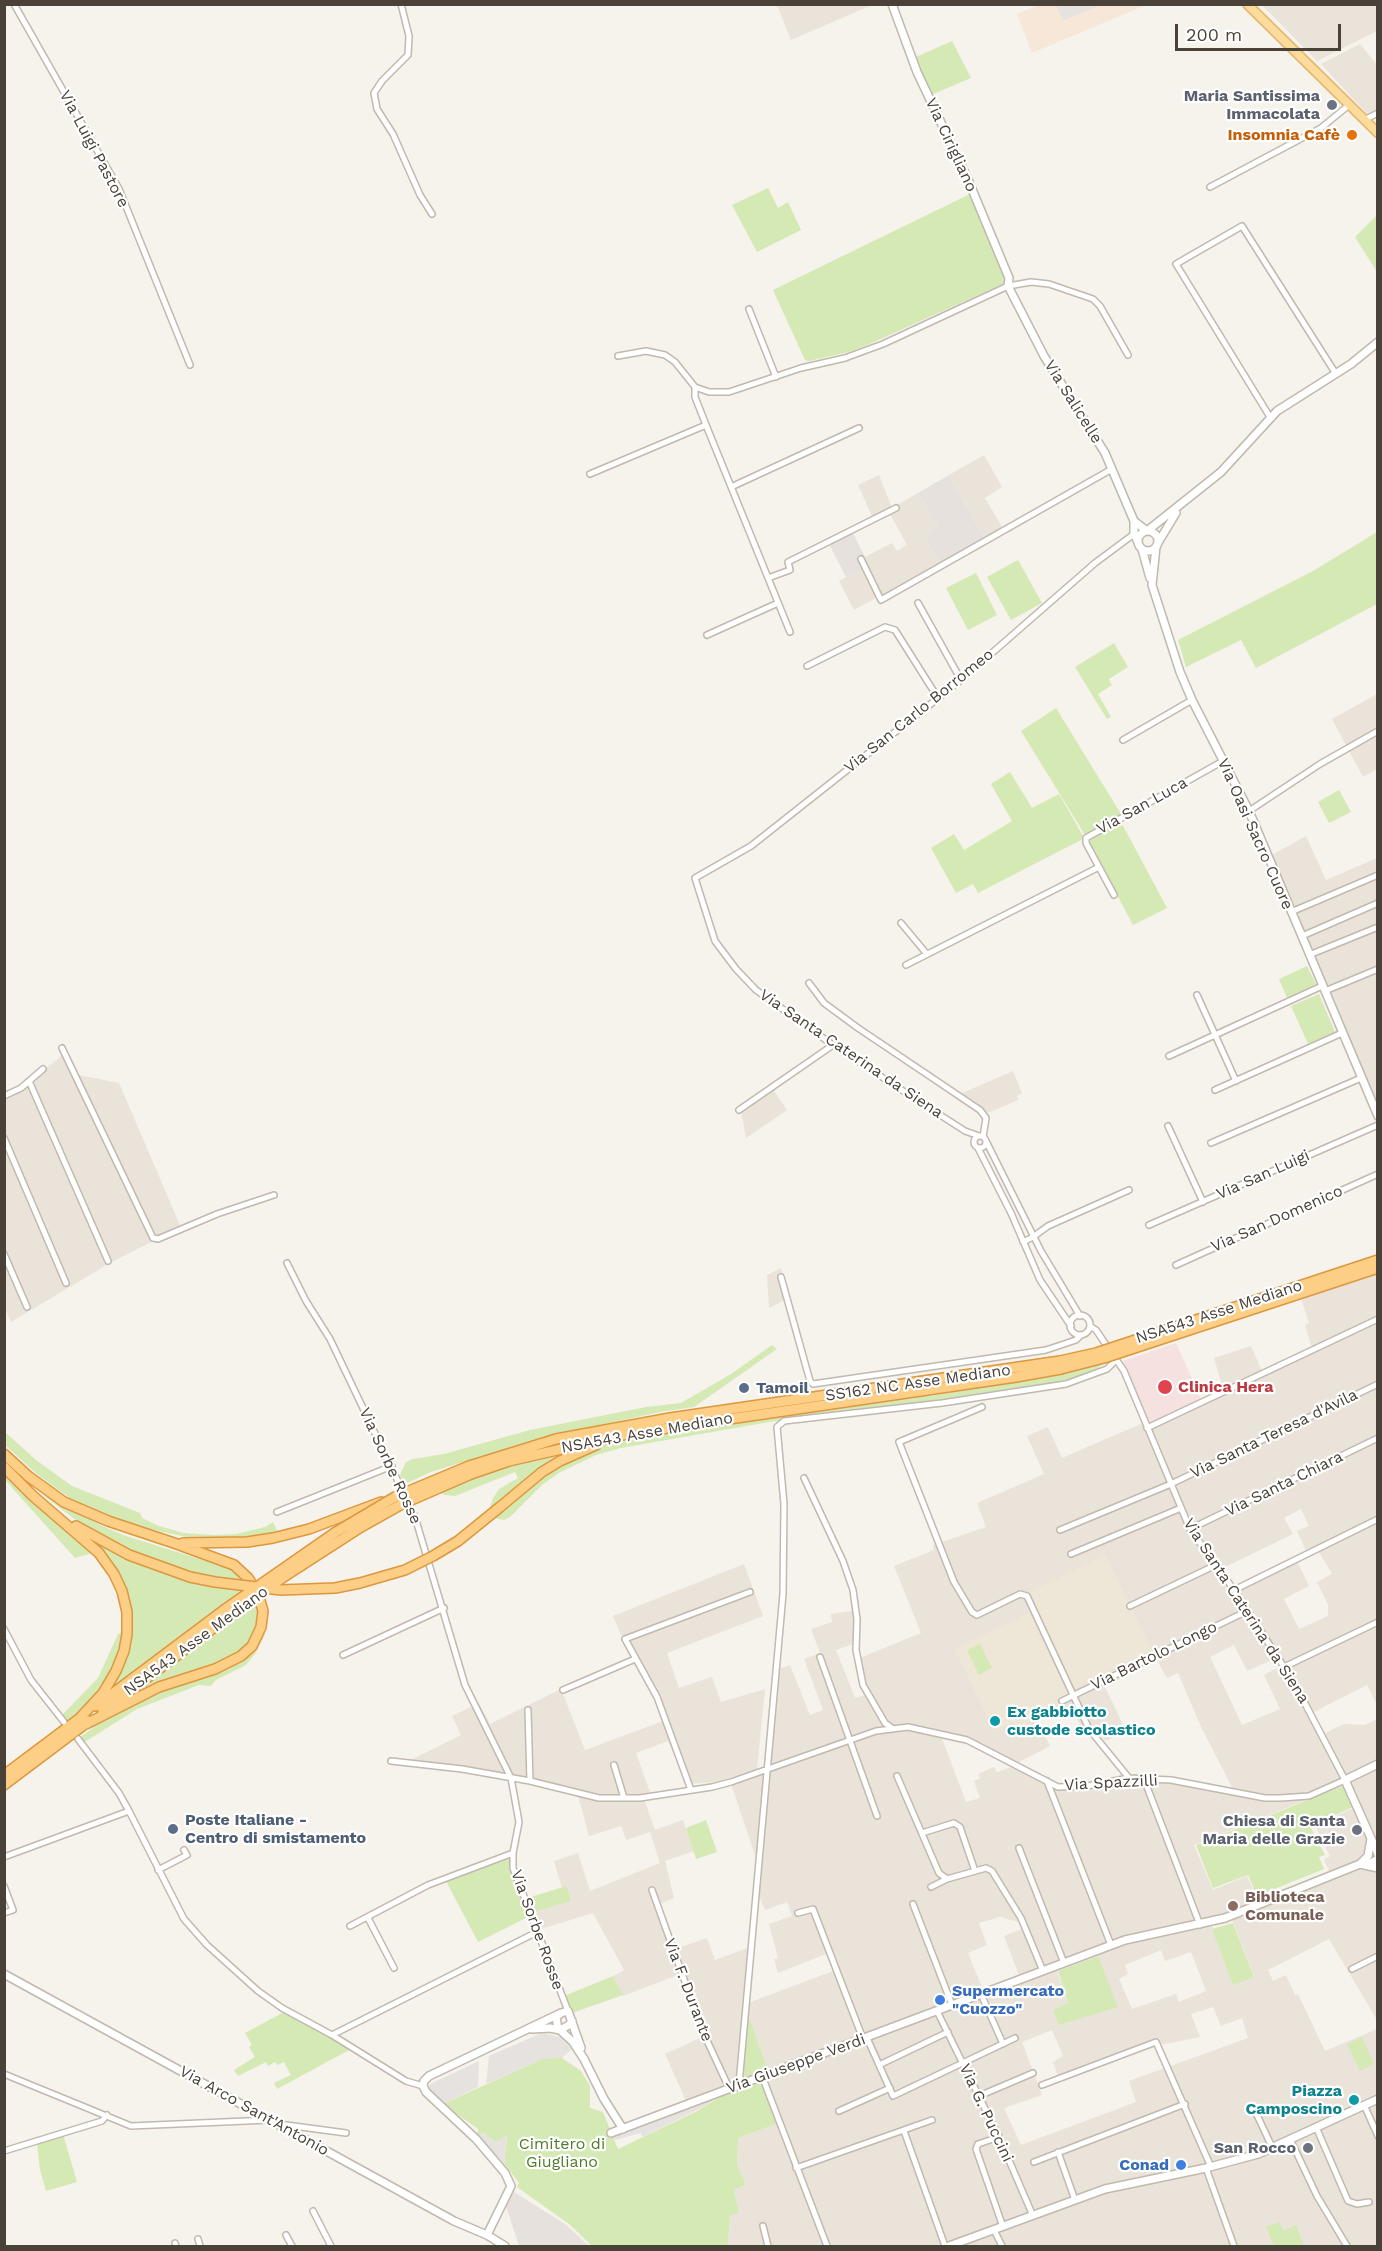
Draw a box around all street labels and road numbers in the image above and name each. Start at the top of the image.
street label: Via Luigi Pastore [55,87,133,211]
street label: Via Cirigliano [921,95,981,195]
street label: Via Salicelle [1040,357,1106,447]
street label: Via San Carlo Borromeo [840,645,998,777]
street label: Via Oasi Sacro Cuore [1213,755,1297,913]
street label: Via San Luca [1093,773,1191,839]
street label: Via Santa Caterina da Siena [756,985,946,1123]
street label: Via San Luigi [1213,1146,1313,1204]
street label: Via San Domenico [1208,1181,1346,1257]
street label: NSA543 Asse Mediano [1133,1276,1305,1348]
street label: SS162 NC Asse Mediano [824,1360,1012,1406]
street label: Via Santa Teresa d'Avila [1187,1385,1361,1483]
street label: Via Sorbe Rosse [355,1405,425,1527]
street label: NSA543 Asse Mediano [560,1408,734,1458]
street label: Via Santa Chiara [1222,1447,1346,1521]
street label: Via Santa Caterina da Siena [1179,1515,1313,1707]
street label: NSA543 Asse Mediano [120,1582,272,1700]
street label: Via Bartolo Longo [1088,1617,1220,1695]
street label: Via Spazzilli [1064,1771,1158,1795]
street label: Via Sorbe Rosse [506,1867,568,1993]
street label: Via F. Durante [659,1936,717,2044]
street label: Via Giuseppe Verdi [724,2030,868,2098]
street label: Via G. Puccini [955,2061,1017,2165]
street label: Via Arco Sant'Antonio [176,2062,332,2160]

